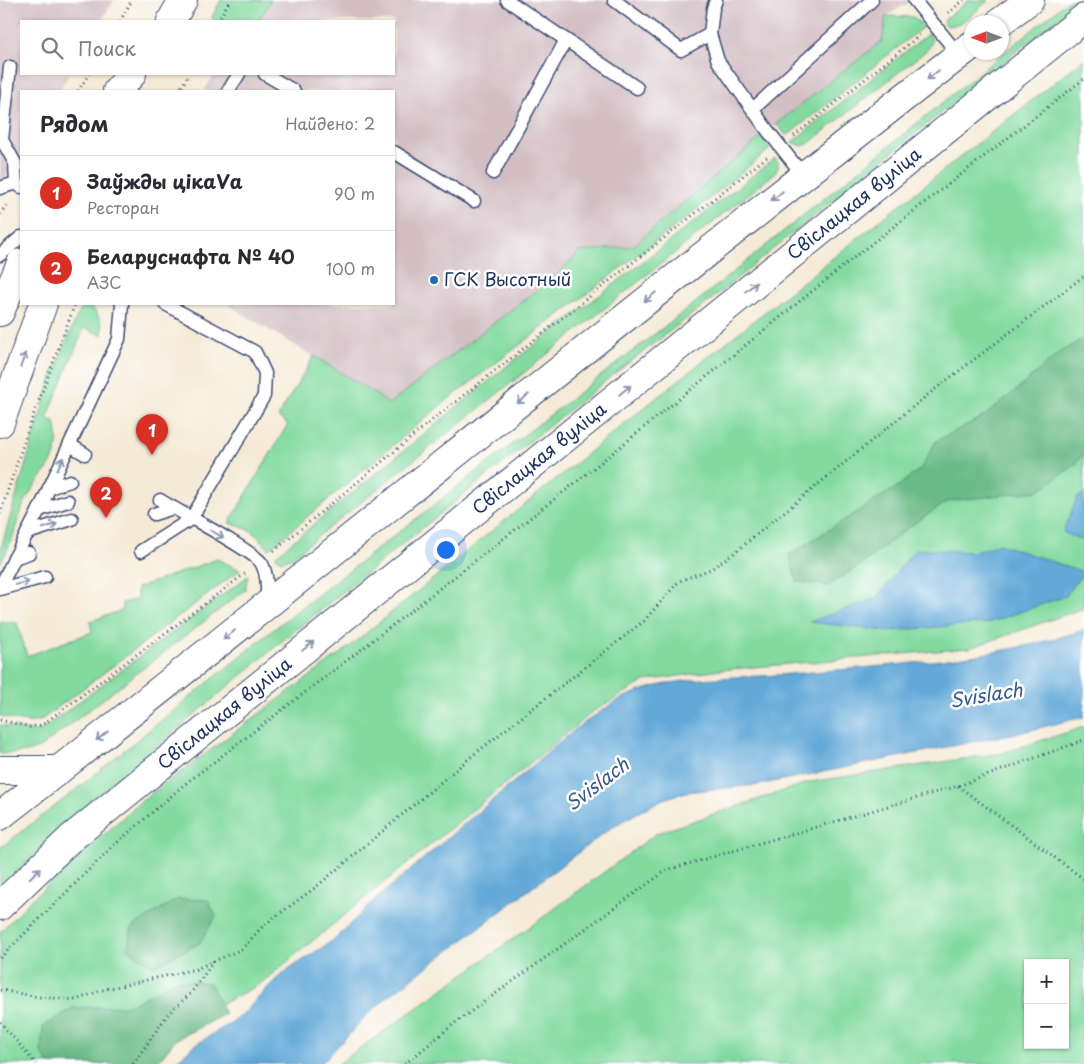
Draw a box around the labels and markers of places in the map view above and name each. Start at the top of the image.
place label: ГСК Высотный [444,265,571,292]
marker: ГСК Высотный [428,274,440,286]
pin: 1 [136,414,168,455]
pin: 2 [90,477,122,518]

